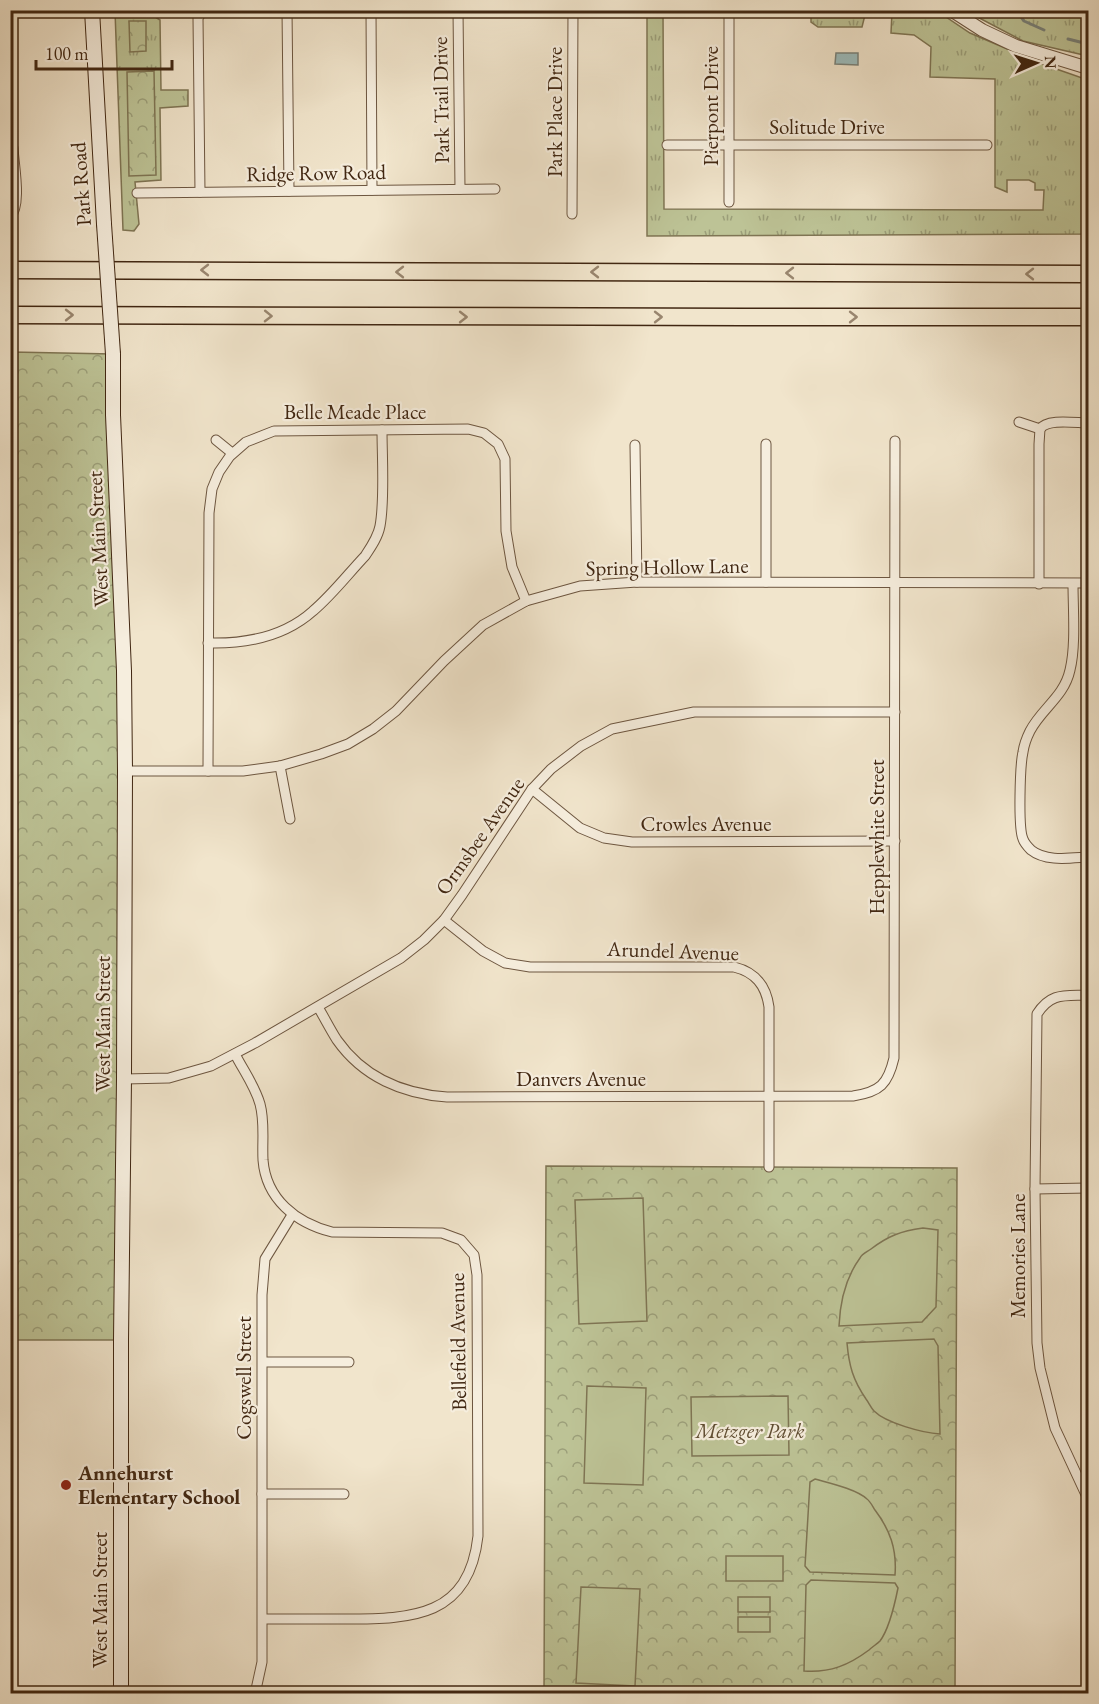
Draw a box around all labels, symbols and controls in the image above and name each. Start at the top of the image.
scale bar [36,33,172,71]
north arrow [1006,33,1066,93]
street label: Park Trail Drive [426,36,455,164]
text: 100 m [45,42,89,65]
street label: Pierpont Drive [697,46,724,166]
street label: Park Place Drive [541,47,568,177]
text: N [1040,55,1061,69]
street label: Solitude Drive [769,113,885,140]
street label: Park Road [64,141,97,227]
street label: Ridge Row Road [246,158,387,187]
one-way arrow [200,264,209,276]
one-way arrow [395,265,404,278]
one-way arrow [590,266,599,278]
one-way arrow [785,267,794,279]
one-way arrow [1026,268,1035,280]
one-way arrow [64,309,73,321]
one-way arrow [264,310,273,322]
one-way arrow [459,311,468,323]
one-way arrow [654,311,663,323]
one-way arrow [849,311,858,323]
street label: Belle Meade Place [284,398,426,425]
street label: West Main Street [80,470,115,608]
street label: Spring Hollow Lane [585,552,749,581]
street label: Hepplewhite Street [863,759,890,915]
street label: Ormsbee Avenue [429,772,530,900]
street label: Crowles Avenue [641,810,771,837]
street label: Arundel Avenue [606,935,739,966]
street label: West Main Street [89,955,116,1092]
street label: Danvers Avenue [516,1065,646,1092]
street label: Memories Lane [1004,1194,1031,1318]
street label: Bellefield Avenue [443,1273,472,1411]
street label: Cogswell Street [230,1316,257,1440]
park label: Metzger Park [693,1417,805,1444]
place label: Annehurst Elementary School [77,1459,240,1510]
marker: Annehurst Elementary School [59,1478,73,1492]
street label: West Main Street [86,1531,113,1668]

